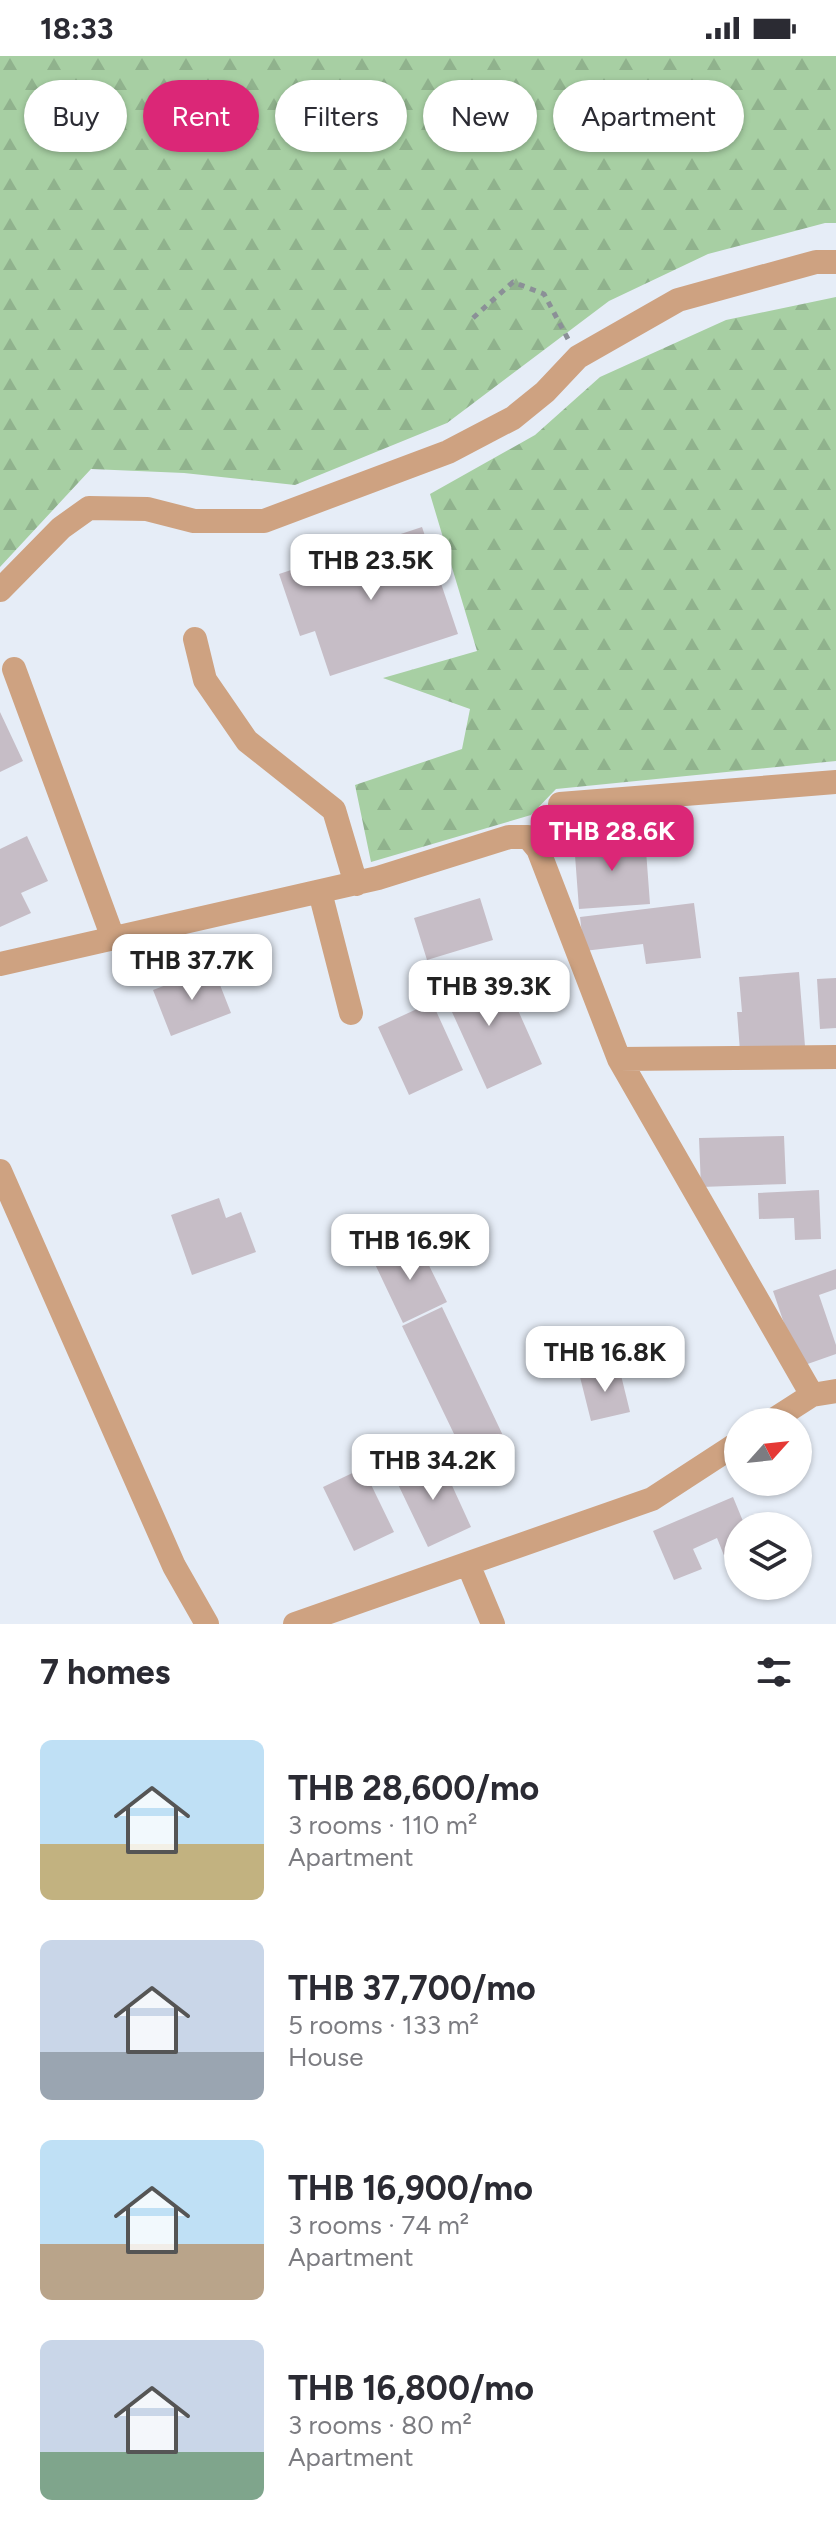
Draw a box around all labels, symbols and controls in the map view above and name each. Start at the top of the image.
text: 18:33 [40,10,113,47]
chip: Buy [24,80,127,152]
chip: Rent [143,80,259,152]
chip: Filters [275,80,407,152]
chip: New [423,80,537,152]
chip: Apartment [553,80,744,152]
pin: THB 23.5K [279,534,463,602]
text: THB 23.5K [308,544,434,576]
pin: THB 28.6K [520,805,704,873]
text: THB 28.6K [549,815,675,847]
pin: THB 37.7K [100,934,284,1002]
text: THB 37.7K [130,944,254,976]
pin: THB 39.3K [397,960,581,1028]
text: THB 39.3K [427,970,551,1002]
pin: THB 16.9K [318,1214,502,1282]
text: THB 16.9K [349,1224,471,1256]
pin: THB 16.8K [513,1326,697,1394]
text: THB 16.8K [544,1336,666,1368]
north arrow [724,1408,812,1496]
map controls [724,1408,812,1600]
pin: THB 34.2K [341,1434,525,1502]
text: THB 34.2K [370,1444,496,1476]
button: layers [724,1512,812,1600]
icon: filters [752,1650,796,1694]
text: 7 homes [40,1652,170,1693]
text: THB 28,600/mo [288,1768,539,1809]
icon: home [104,1772,200,1868]
text: 3 rooms · 110 m² [288,1809,477,1841]
text: Apartment [288,1841,414,1873]
text: THB 37,700/mo [288,1968,536,2009]
icon: home [104,1972,200,2068]
text: 5 rooms · 133 m² [288,2009,479,2041]
text: House [288,2041,363,2073]
text: THB 16,900/mo [288,2168,533,2209]
icon: home [104,2172,200,2268]
text: 3 rooms · 74 m² [288,2209,469,2241]
text: Apartment [288,2241,414,2273]
text: THB 16,800/mo [288,2368,534,2409]
icon: home [104,2372,200,2468]
text: 3 rooms · 80 m² [288,2409,472,2441]
text: Apartment [288,2441,414,2473]

